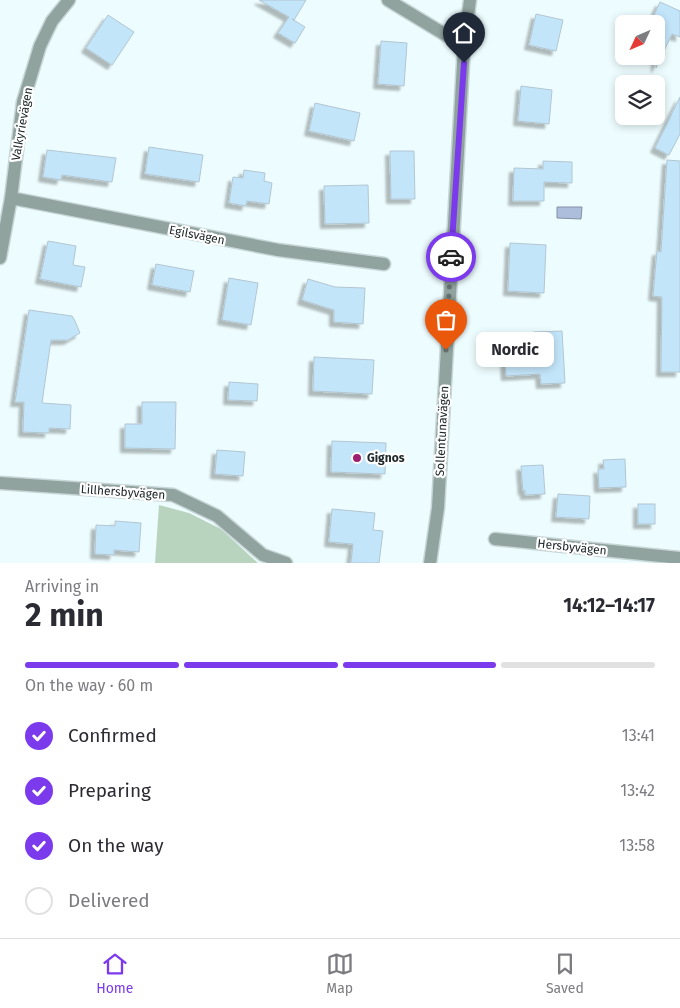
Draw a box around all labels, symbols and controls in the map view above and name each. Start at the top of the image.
pin [443,12,485,63]
north arrow [615,15,665,65]
map controls [615,15,665,125]
icon: home [450,19,478,47]
button: layers [615,75,665,125]
street label: Valkyrievägen [9,86,35,162]
street label: Egilsvägen [168,223,226,247]
courier [426,232,476,282]
icon: car [437,243,465,271]
pin [425,299,467,350]
icon: bag [432,306,460,334]
callout: Nordic [476,332,554,368]
text: Nordic [491,340,539,359]
street label: Sollentunavägen [433,385,451,477]
place label: Gignos [367,451,405,465]
marker: Gignos [351,452,363,464]
street label: Lillhersbyvägen [80,482,166,502]
street label: Hersbyvägen [537,536,607,558]
text: Arriving in [25,577,99,596]
text: 14:12–14:17 [563,594,655,617]
text: 2 min [25,596,104,634]
text: On the way · 60 m [25,676,153,695]
icon: check [25,722,53,750]
text: Confirmed [68,724,157,747]
text: 13:41 [622,726,655,745]
icon: check [25,777,53,805]
text: Preparing [68,779,151,802]
text: 13:42 [620,781,655,800]
icon: check [25,832,53,860]
text: On the way [68,834,164,857]
text: 13:58 [619,836,655,855]
text: Delivered [68,889,150,912]
tab: Home [96,950,133,997]
tab: Map [326,950,354,997]
tab: Saved [546,950,584,997]

